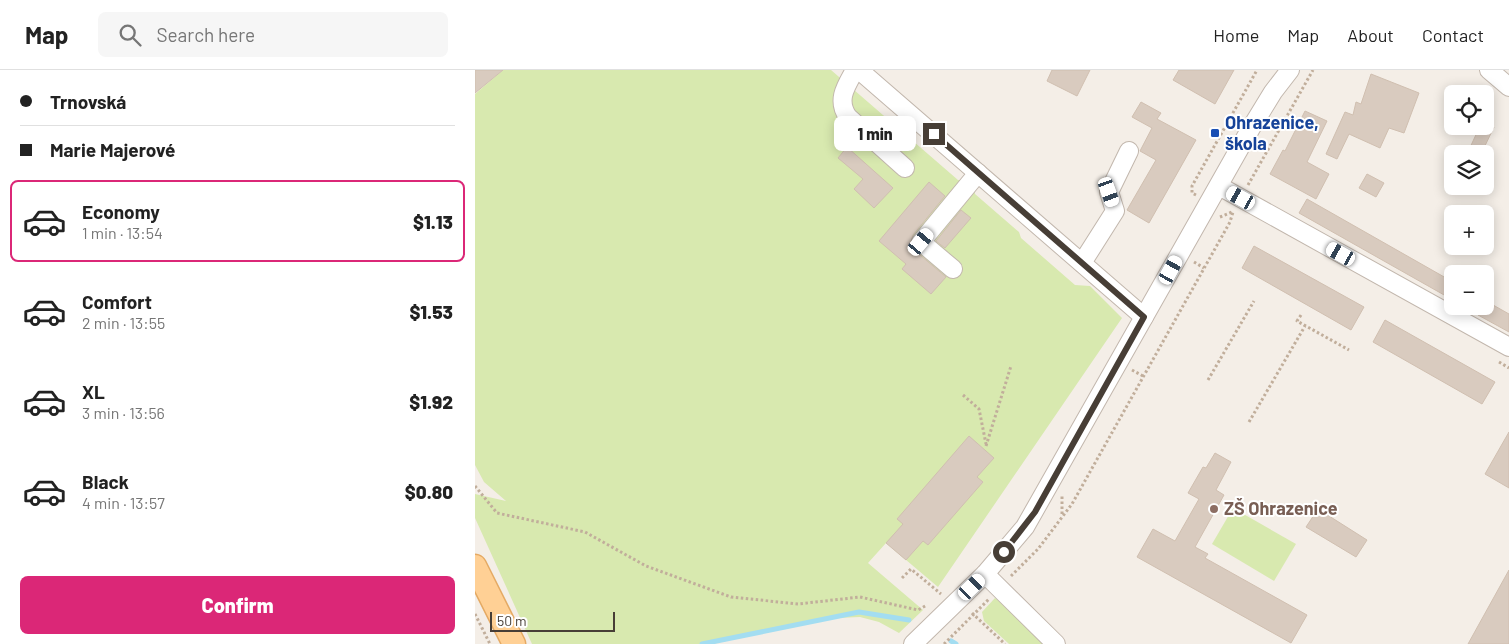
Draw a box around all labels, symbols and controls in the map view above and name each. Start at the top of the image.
search box [98,12,448,57]
text: Map [25,20,68,49]
icon: search [116,21,144,49]
text: Search here [156,23,255,46]
text: Home [1213,24,1259,46]
text: Map [1287,24,1319,46]
text: About [1347,24,1394,46]
text: Contact [1422,24,1484,46]
map controls [1444,85,1494,315]
button: locate [1444,85,1494,135]
text: Trnovská [50,90,126,113]
place label: Ohrazenice, škola [1225,111,1319,154]
callout: 1 min [834,116,917,152]
route end [923,123,945,145]
text: 1 min [857,124,893,143]
marker: Ohrazenice, škola [1209,127,1221,139]
text: Marie Majerové [50,138,175,161]
button: layers [1444,145,1494,195]
car [1096,175,1121,209]
car [1224,184,1257,212]
icon: car [22,199,67,244]
text: Economy [82,200,160,223]
button: + [1444,205,1494,255]
text: $1.13 [413,210,453,233]
text: 1 min · 13:54 [82,223,163,242]
car [905,226,936,258]
car [1324,240,1357,268]
car [1157,253,1184,287]
button: − [1444,265,1494,315]
icon: car [22,289,67,334]
text: Comfort [82,290,152,313]
text: $1.53 [409,300,453,323]
text: 2 min · 13:55 [82,313,165,332]
icon: car [22,379,67,424]
text: XL [82,380,105,403]
text: $1.92 [409,390,453,413]
text: 3 min · 13:56 [82,403,165,422]
icon: car [22,469,67,514]
text: Black [82,470,129,493]
text: $0.80 [405,480,453,503]
text: 4 min · 13:57 [82,493,165,512]
place label: ZŠ Ohrazenice [1224,497,1338,519]
marker: ZŠ Ohrazenice [1208,503,1220,515]
route start [993,541,1015,563]
car [956,571,988,603]
button: Confirm [20,576,455,634]
scale bar [490,609,615,632]
text: 50 m [497,612,526,629]

